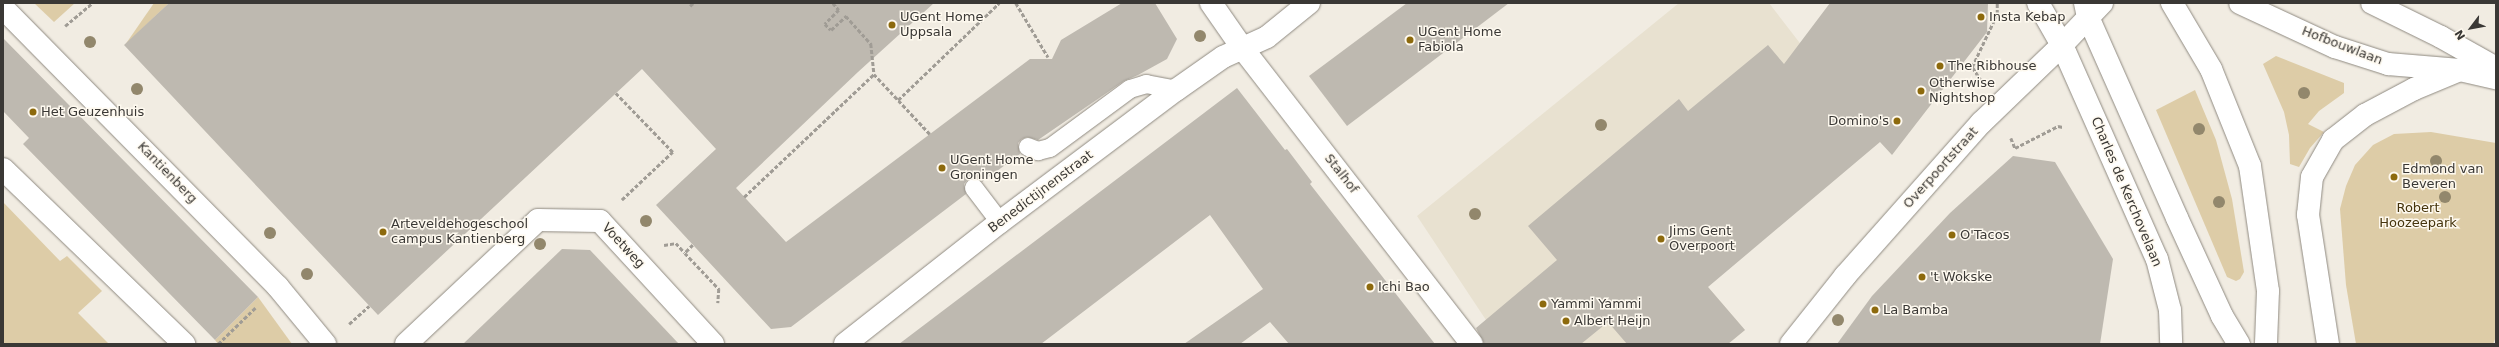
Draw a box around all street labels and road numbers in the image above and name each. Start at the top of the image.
street label: Hofbouwlaan [2299,23,2385,69]
street label: Charles de Kerchovelaan [2087,115,2165,269]
street label: Overpoortstraat [1900,124,1982,212]
street label: Kantienberg [134,139,200,207]
street label: Benedictijnenstraat [986,147,1096,237]
street label: Stalhof [1321,151,1361,197]
street label: Voetweg [598,220,648,272]

